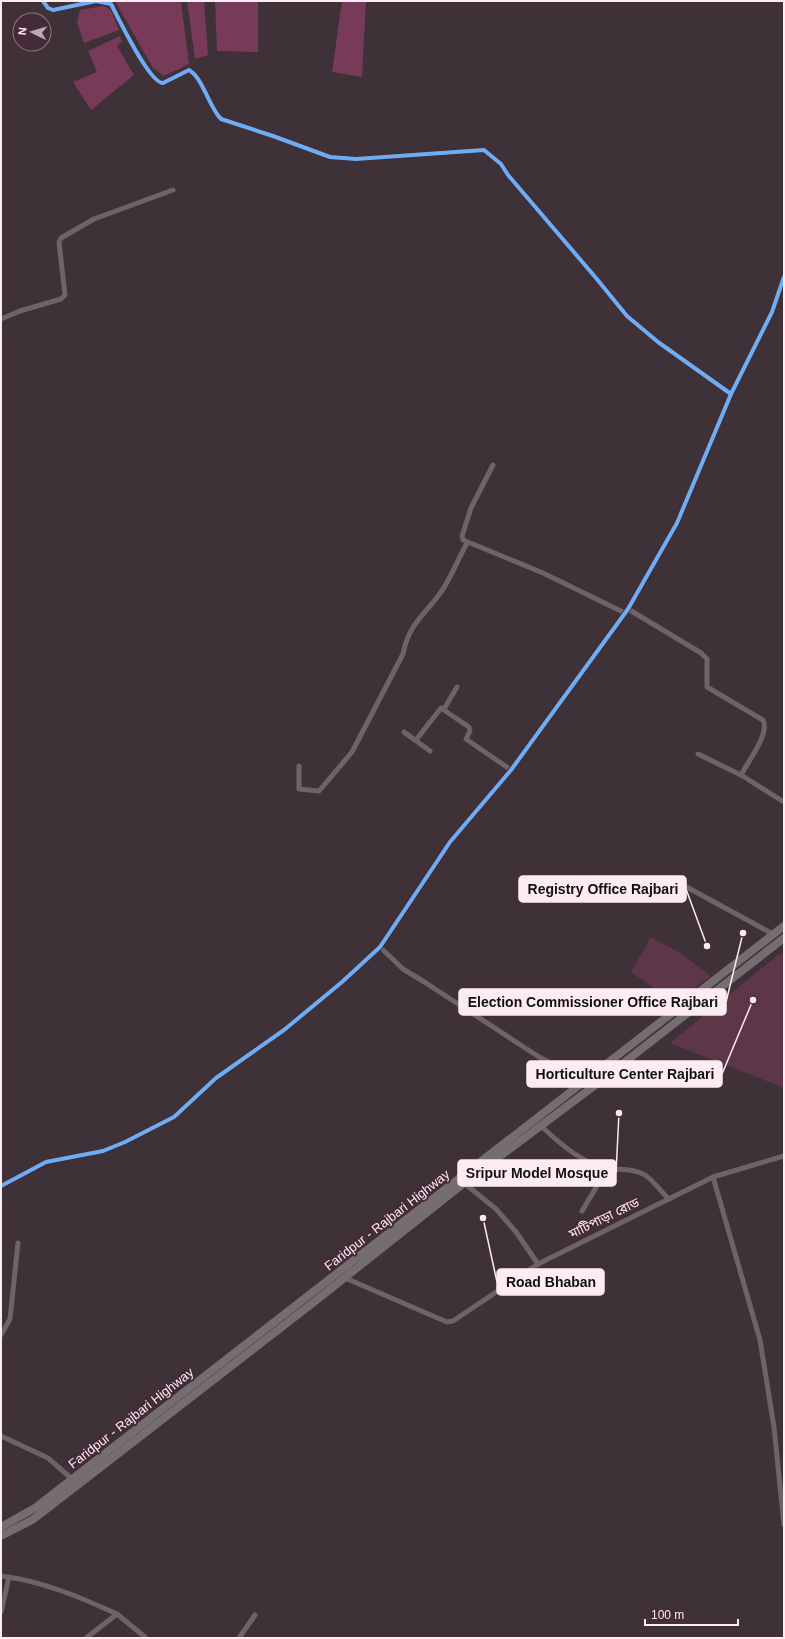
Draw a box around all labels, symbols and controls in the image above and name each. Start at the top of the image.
north arrow [12,12,52,52]
text: N [16,27,28,36]
callout: Registry Office Rajbari [519,876,686,902]
text: Registry Office Rajbari [528,881,678,897]
callout: Election Commissioner Office Rajbari [459,989,726,1015]
text: Election Commissioner Office Rajbari [468,994,718,1010]
callout: Horticulture Center Rajbari [527,1061,722,1087]
text: Horticulture Center Rajbari [536,1066,714,1082]
callout: Sripur Model Mosque [458,1160,616,1186]
text: Sripur Model Mosque [466,1165,608,1181]
street label: Faridpur - Rajbari Highway [321,1166,453,1274]
street label: মাটিপাড়া রোড [566,1194,642,1242]
callout: Road Bhaban [497,1269,604,1295]
text: Road Bhaban [506,1274,596,1290]
street label: Faridpur - Rajbari Highway [65,1364,197,1472]
scale bar [645,1601,738,1627]
text: 100 m [651,1608,684,1622]

